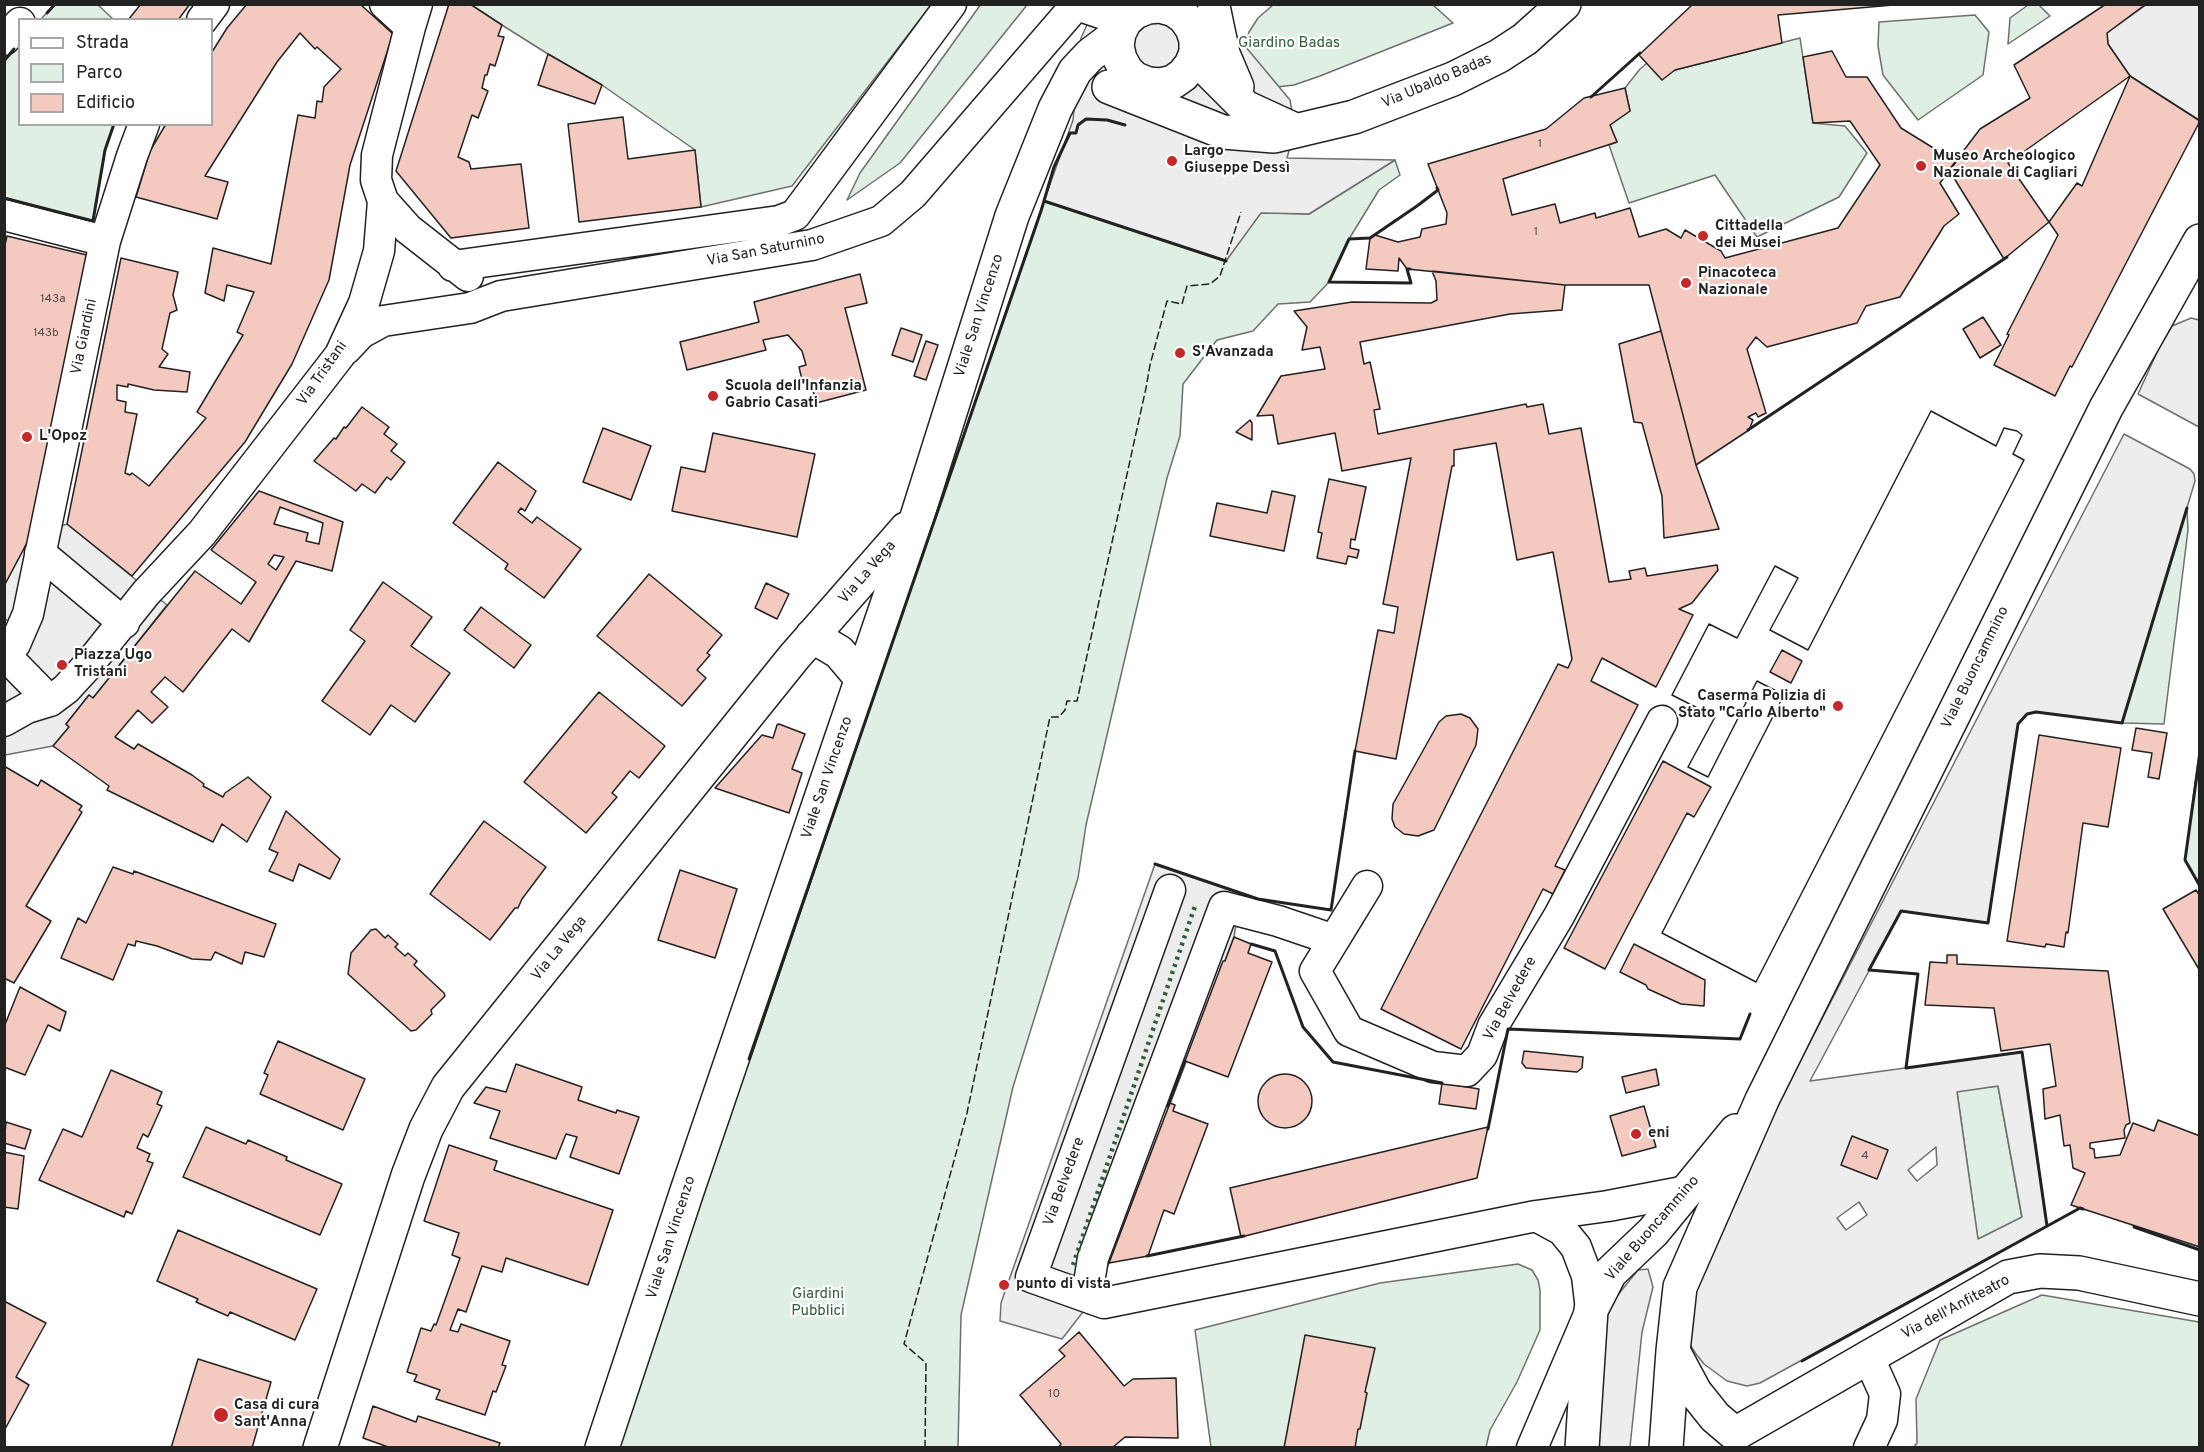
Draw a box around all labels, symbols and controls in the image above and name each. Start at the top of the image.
legend [18,18,213,126]
text: Strada [76,32,129,55]
park label: Giardino Badas [1238,35,1340,53]
street label: Via Ubaldo Badas [1379,51,1495,113]
text: Parco [76,62,122,85]
text: Edificio [76,92,135,115]
house number: 1 [1538,138,1542,152]
place label: Largo Giuseppe Dessì [1184,143,1290,178]
place label: Museo Archeologico Nazionale di Cagliari [1933,148,2077,183]
marker: Largo Giuseppe Dessì [1165,154,1179,168]
marker: Museo Archeologico Nazionale di Cagliari [1914,159,1928,173]
place label: Cittadella dei Musei [1715,218,1783,253]
house number: 1 [1534,226,1538,240]
marker: Cittadella dei Musei [1696,229,1710,243]
street label: Via San Saturnino [706,231,826,271]
street label: Viale San Vincenzo [952,252,1008,380]
place label: Pinacoteca Nazionale [1698,265,1776,300]
marker: Pinacoteca Nazionale [1679,276,1693,290]
house number: 143a [40,293,66,307]
street label: Via Giardini [68,297,102,377]
house number: 143b [33,327,59,341]
street label: Via Tristani [294,338,352,410]
place label: S'Avanzada [1192,344,1274,362]
marker: S'Avanzada [1173,346,1187,360]
place label: Scuola dell'Infanzia Gabrio Casati [725,378,862,413]
marker: Scuola dell'Infanzia Gabrio Casati [706,389,720,403]
place label: L'Opoz [39,428,87,446]
marker: L'Opoz [20,430,34,444]
street label: Via La Vega [836,538,900,608]
street label: Viale Buoncammino [1939,604,2013,732]
place label: Piazza Ugo Tristani [74,647,152,682]
marker: Piazza Ugo Tristani [55,658,69,672]
place label: Caserma Polizia di Stato "Carlo Alberto" [1678,688,1826,723]
marker: Caserma Polizia di Stato "Carlo Alberto" [1831,699,1845,713]
street label: Viale San Vincenzo [799,714,857,842]
street label: Via La Vega [528,913,592,985]
street label: Via Belvedere [1481,954,1541,1044]
place label: eni [1648,1125,1670,1143]
marker: eni [1629,1127,1643,1141]
street label: Via Belvedere [1041,1135,1089,1229]
house number: 4 [1861,1150,1869,1164]
street label: Viale Buoncammino [1602,1173,1704,1285]
street label: Viale San Vincenzo [644,1174,700,1302]
street label: Via dell'Anfiteatro [1899,1272,2013,1344]
place label: punto di vista [1016,1276,1111,1294]
marker: punto di vista [997,1278,1011,1292]
park label: Giardini Pubblici [791,1286,845,1321]
house number: 10 [1048,1388,1060,1402]
place label: Casa di cura Sant'Anna [234,1397,319,1432]
marker: Casa di cura Sant'Anna [212,1406,230,1424]

